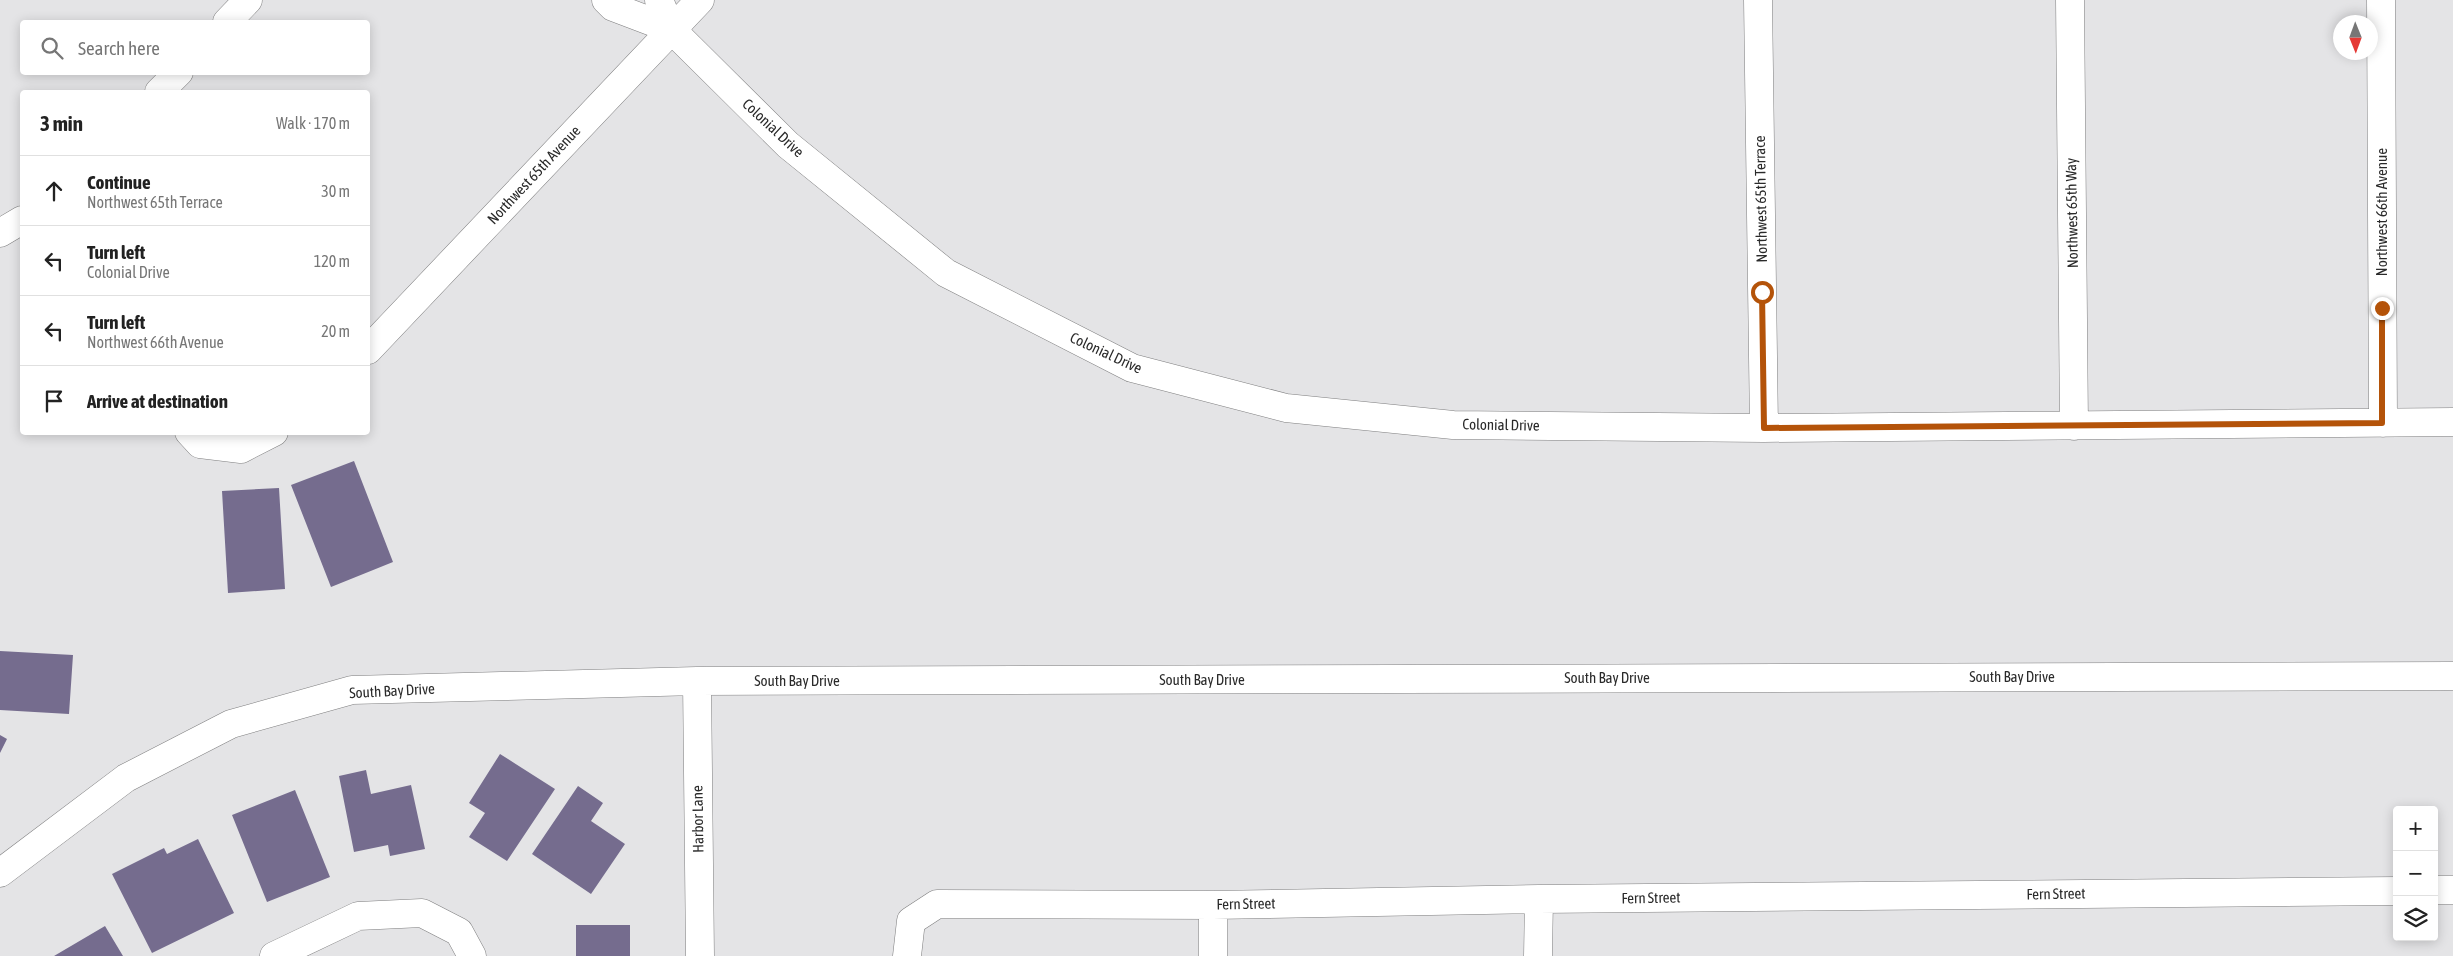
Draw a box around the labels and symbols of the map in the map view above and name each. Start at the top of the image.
north arrow [2333,15,2378,60]
street label: Colonial Drive [739,95,808,160]
street label: Northwest 65th Avenue [484,122,584,227]
street label: Northwest 65th Terrace [1751,135,1770,263]
street label: Northwest 66th Avenue [2373,148,2390,276]
street label: Northwest 65th Way [2062,158,2081,268]
route start [1751,281,1774,304]
route end [2371,297,2394,320]
street label: Colonial Drive [1067,328,1145,377]
street label: Colonial Drive [1462,415,1540,434]
street label: South Bay Drive [1969,668,2055,685]
street label: South Bay Drive [1564,669,1650,686]
street label: South Bay Drive [1159,671,1245,688]
street label: South Bay Drive [754,672,840,689]
street label: South Bay Drive [349,680,435,701]
street label: Harbor Lane [688,785,707,853]
street label: Fern Street [2026,884,2086,903]
street label: Fern Street [1621,888,1681,907]
street label: Fern Street [1216,894,1276,913]

